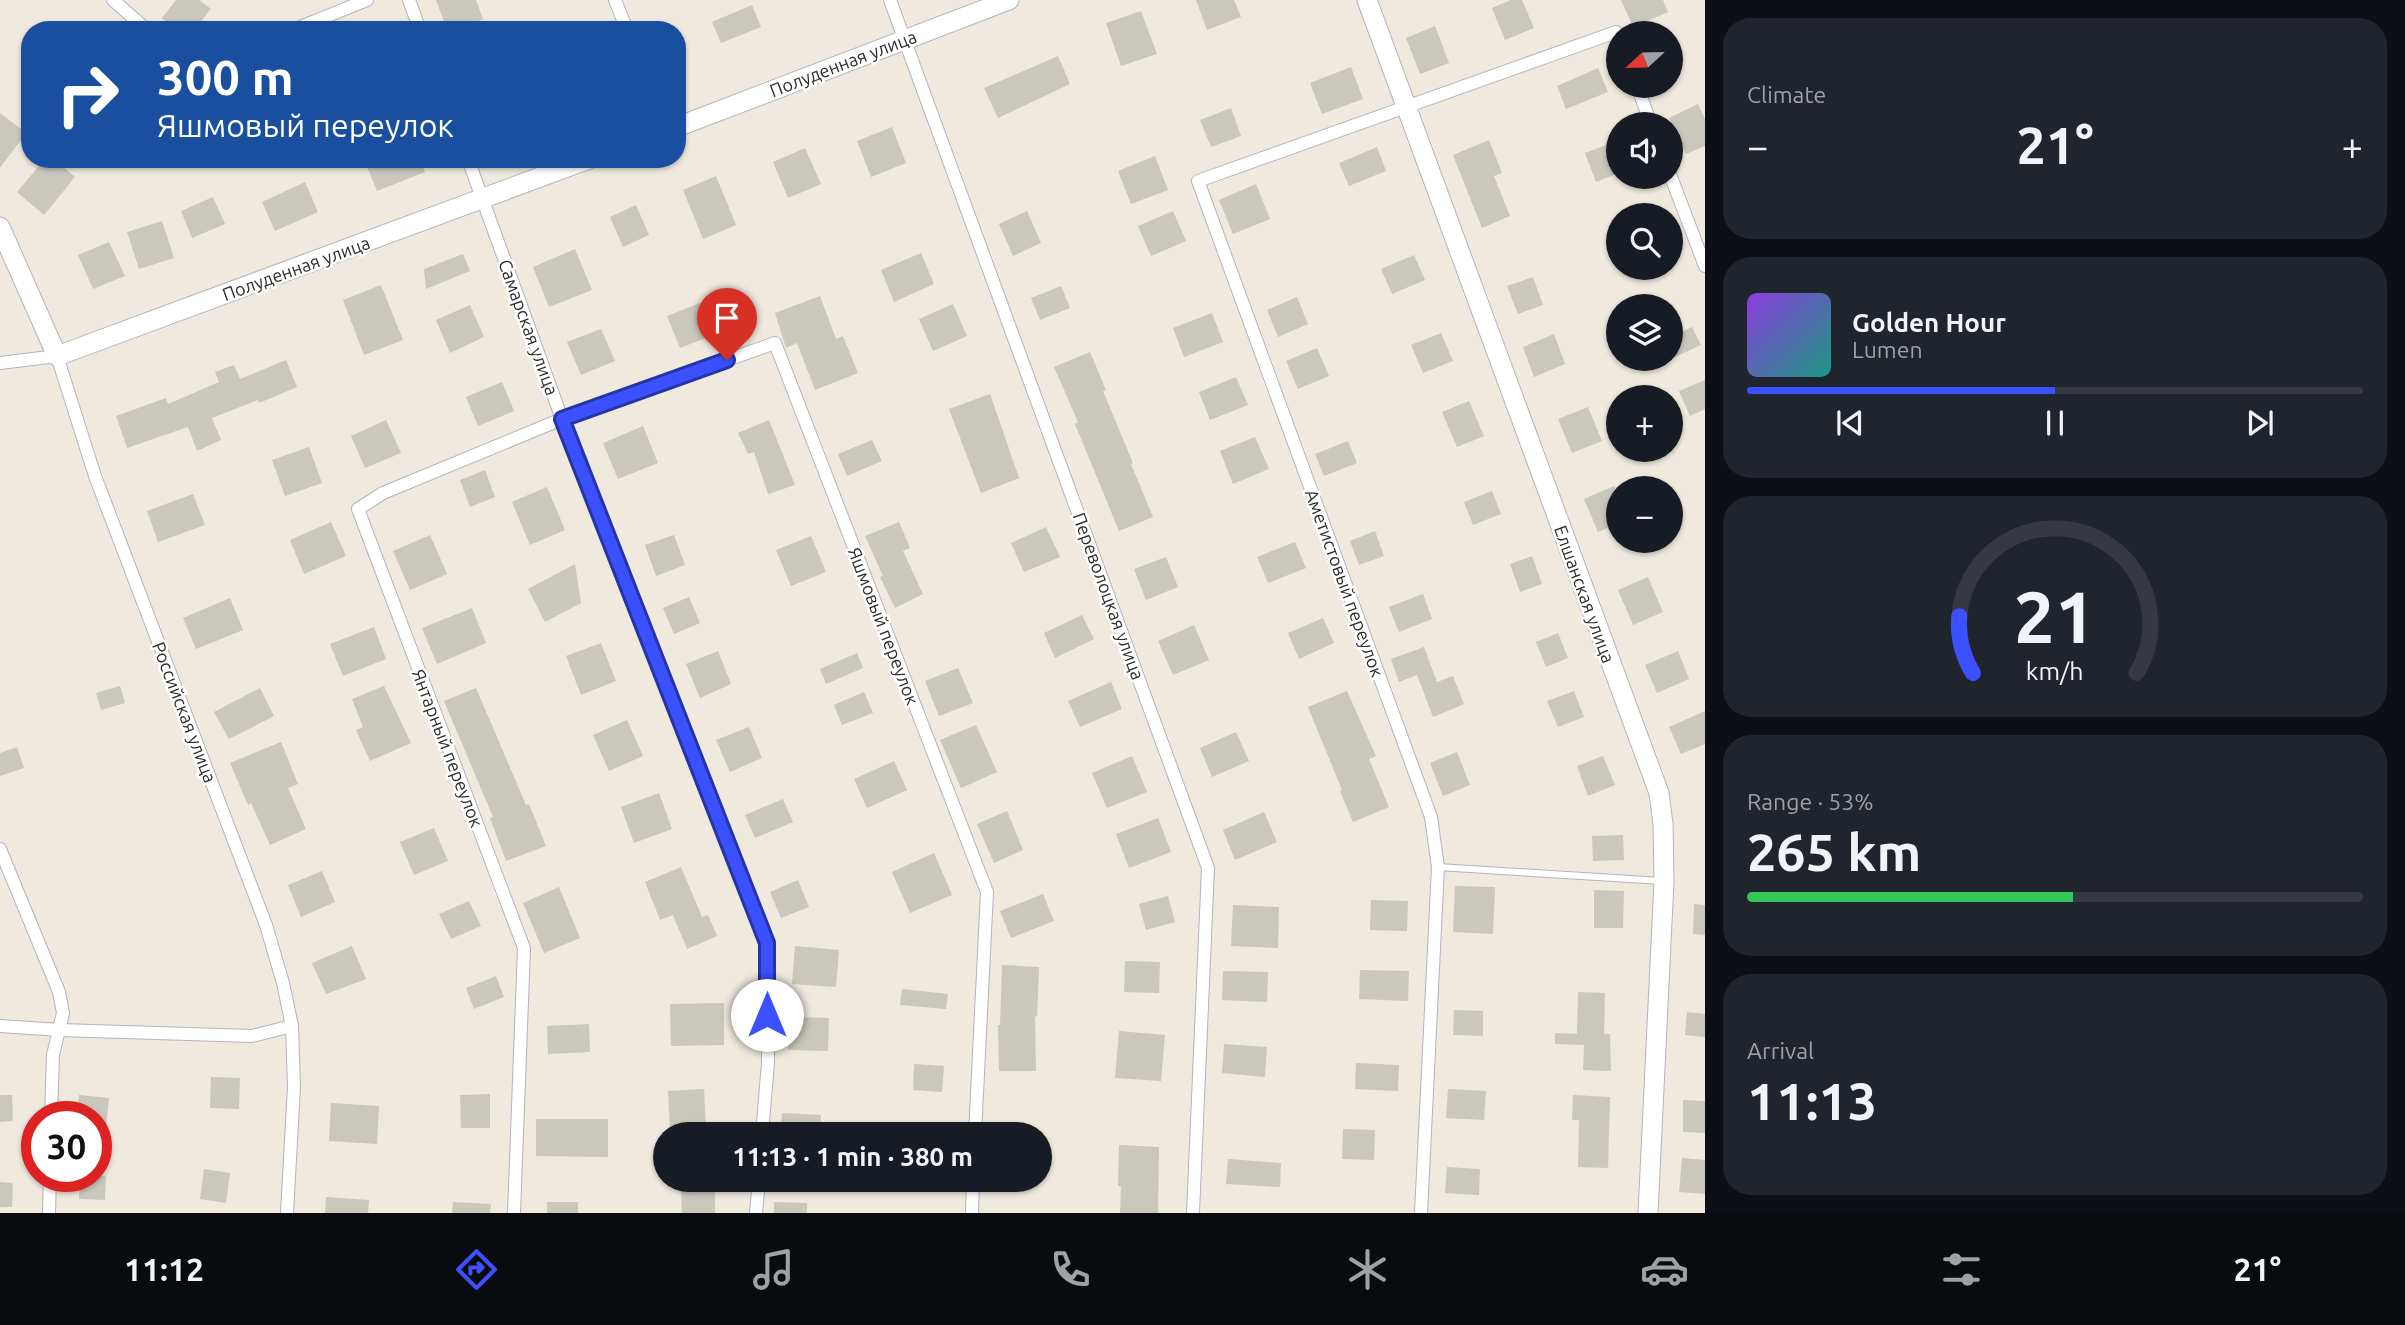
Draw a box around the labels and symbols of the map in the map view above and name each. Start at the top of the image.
north arrow [1606,21,1684,98]
street label: Полуденная улица [767,26,919,100]
street label: Полуденная улица [219,232,373,304]
street label: Самарская улица [495,256,563,398]
pin [697,288,757,360]
street label: Аметистовый переулок [1302,487,1388,679]
street label: Переволоцкая улица [1069,510,1149,682]
street label: Елшанская улица [1551,522,1619,666]
street label: Яшмовый переулок [845,544,923,708]
street label: Российская улица [149,639,221,785]
street label: Янтарный переулок [409,666,487,830]
position arrow [730,978,804,1052]
speed limit sign: 30 [21,1101,112,1192]

